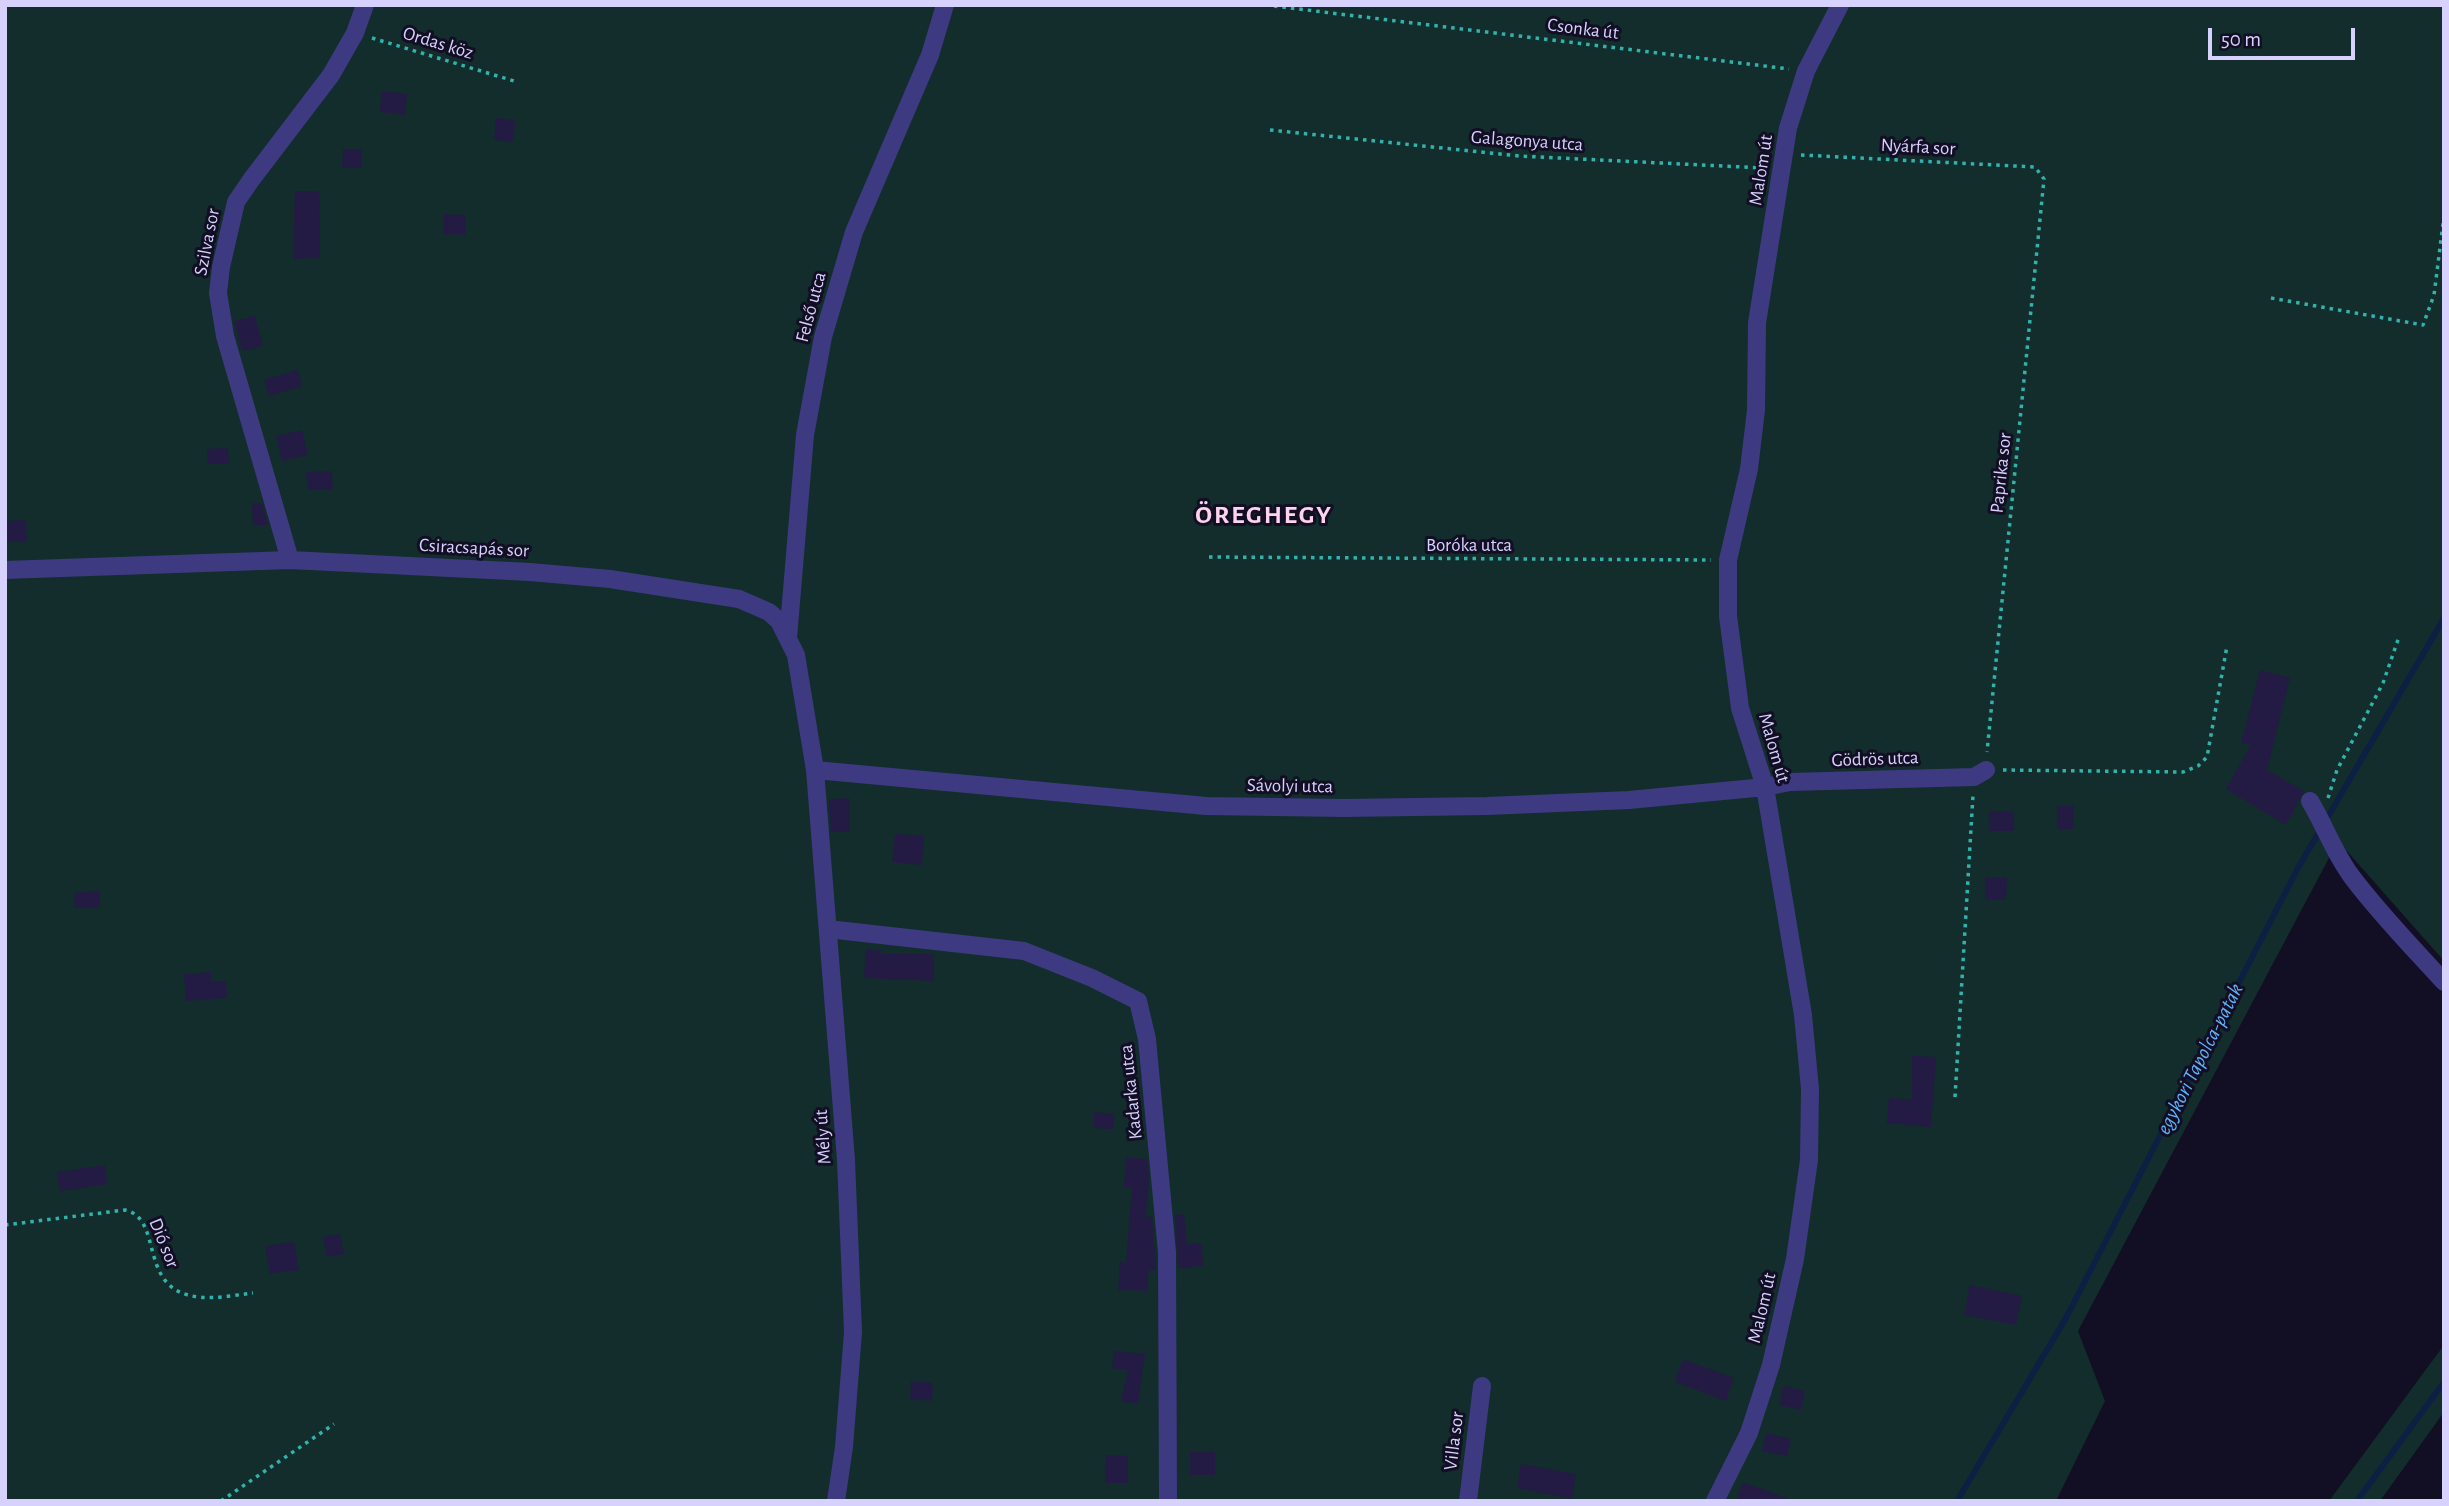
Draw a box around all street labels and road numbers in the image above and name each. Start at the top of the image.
street label: Csonka út [1546,13,1620,45]
street label: Ordas köz [400,22,476,64]
street label: Galagonya utca [1470,126,1584,156]
street label: Malom út [1744,133,1778,207]
street label: Nyárfa sor [1880,134,1956,160]
street label: Szilva sor [189,206,225,278]
street label: Felső utca [791,269,831,345]
street label: Paprika sor [1985,432,2017,514]
street label: Csiracsapás sor [418,534,530,562]
street label: Boróka utca [1426,534,1512,556]
street label: Malom út [1753,710,1795,786]
street label: Gödrös utca [1831,746,1919,772]
street label: Sávolyi utca [1247,774,1333,798]
street label: Kadarka utca [1115,1044,1147,1140]
street label: Mély út [810,1109,836,1165]
street label: Dió sor [144,1215,184,1271]
street label: Malom út [1743,1271,1781,1345]
street label: Villa sor [1439,1410,1469,1472]

